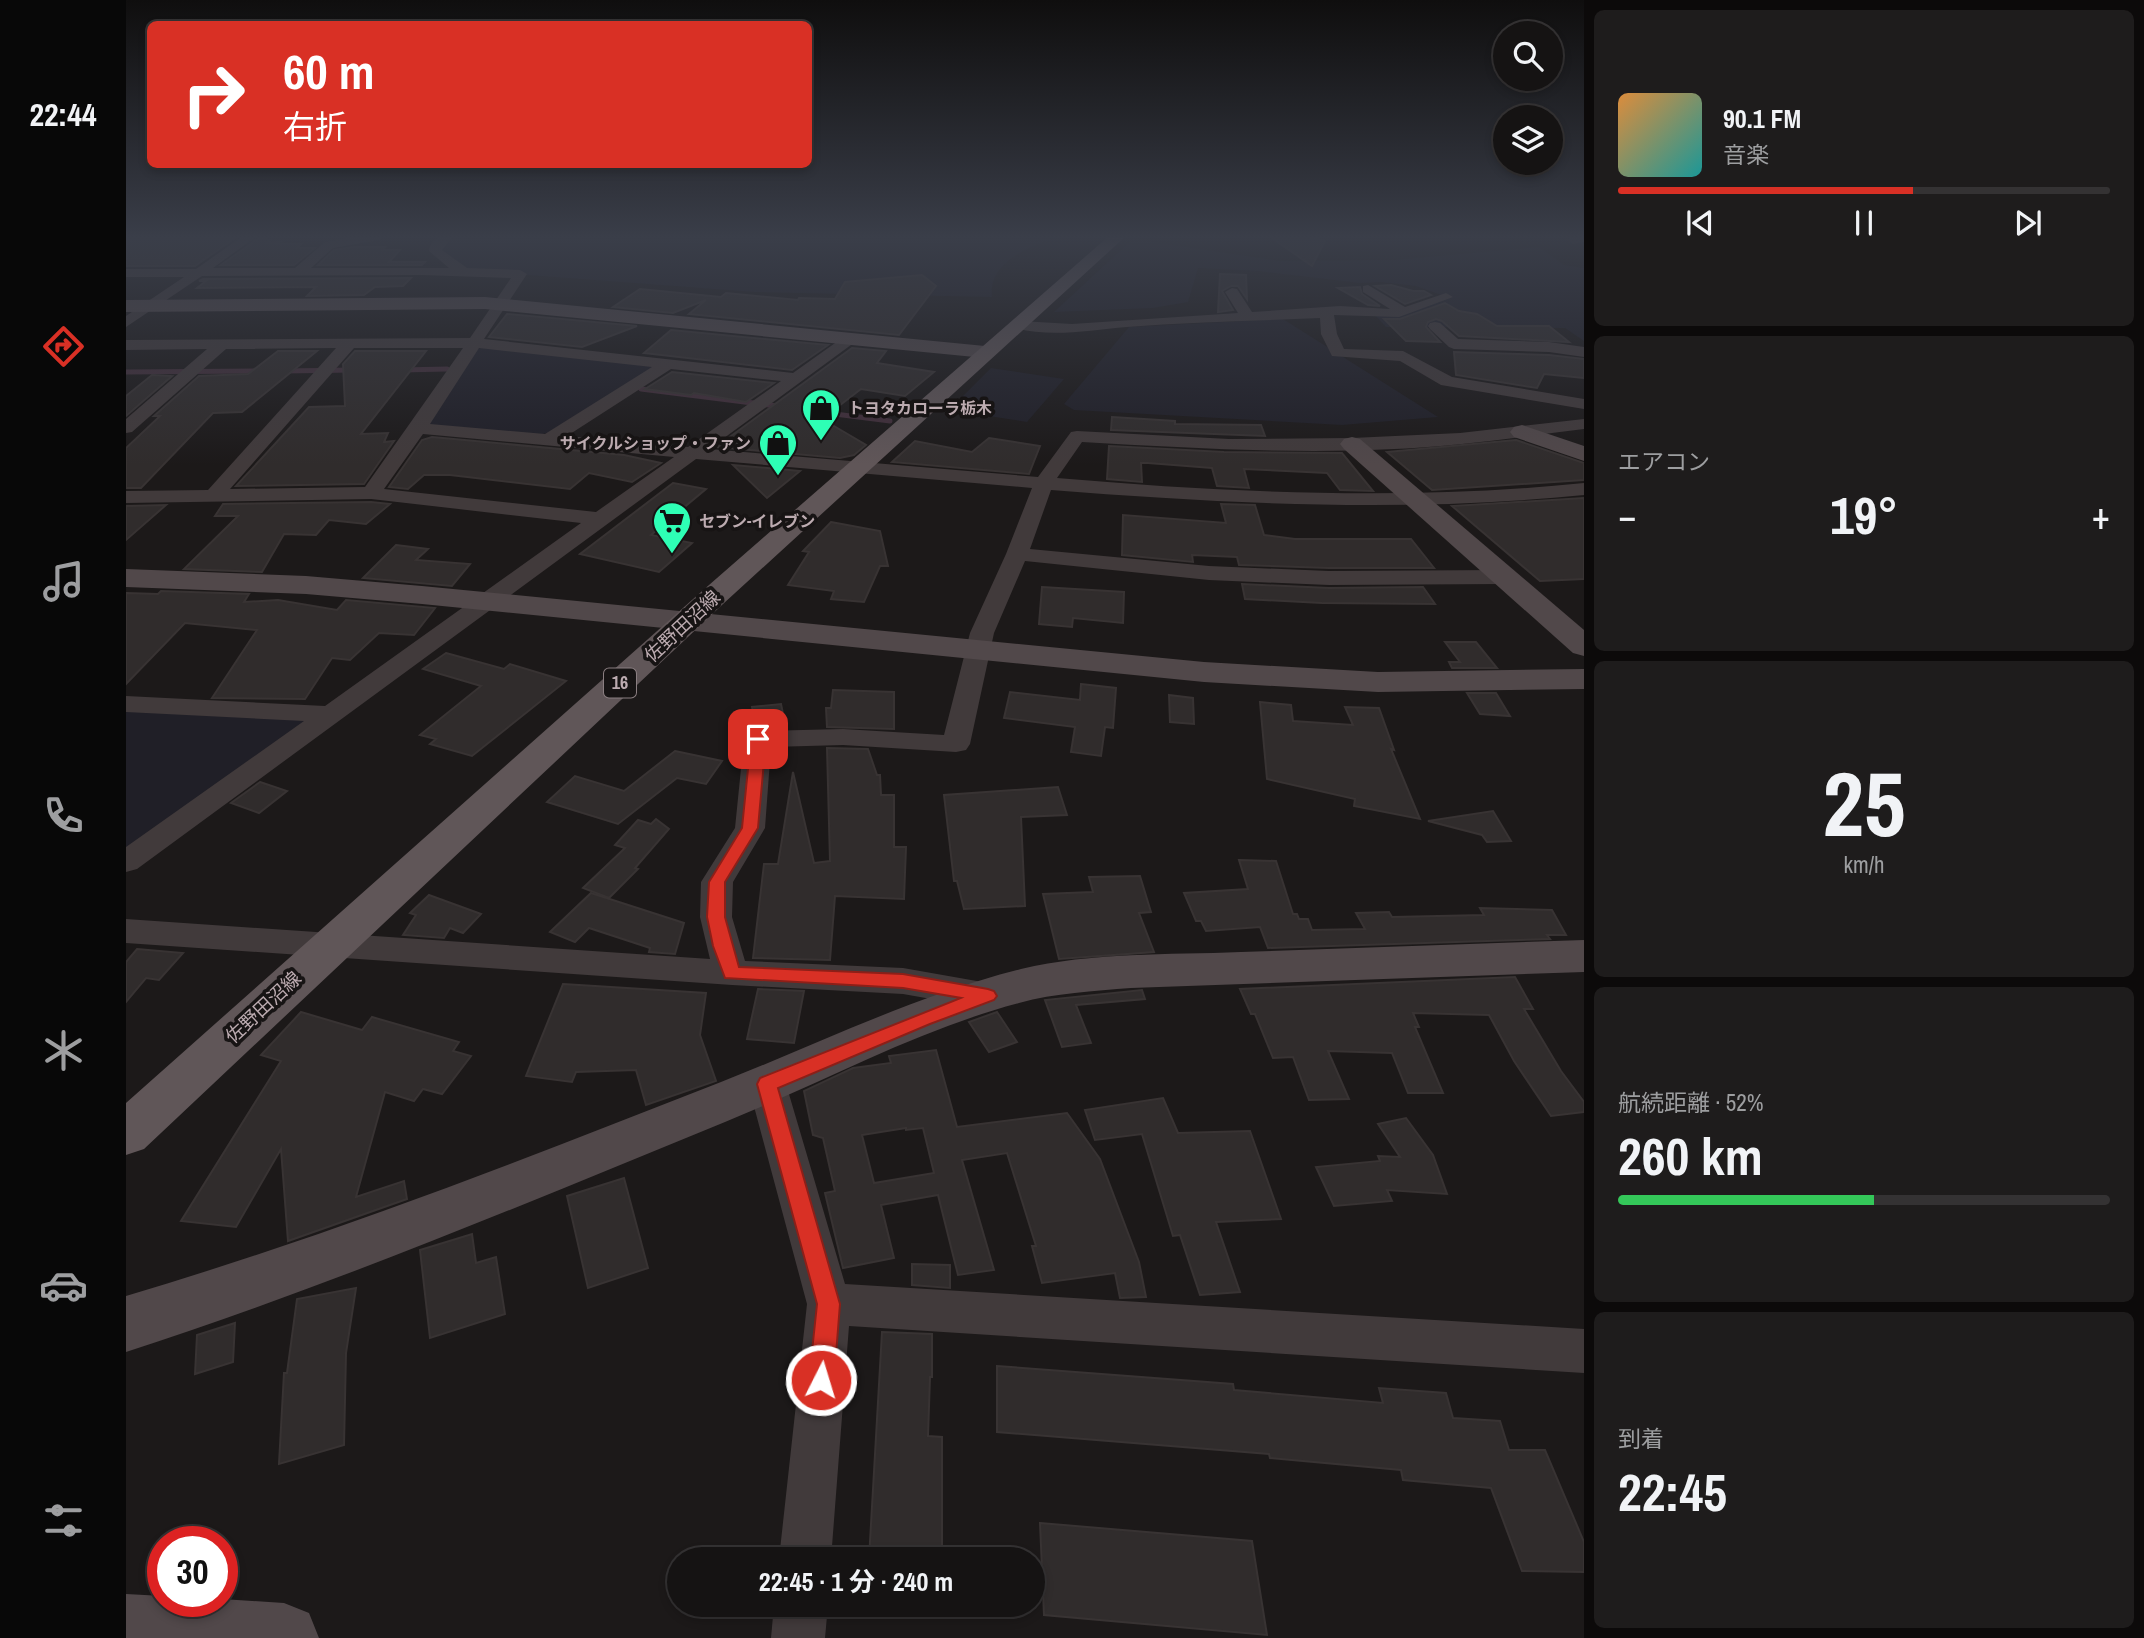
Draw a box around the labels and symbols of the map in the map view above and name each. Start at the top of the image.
shop icon: トヨタカローラ栃木 [800,387,842,442]
place label: トヨタカローラ栃木 [848,397,992,419]
shop icon: サイクルショップ・ファン [757,422,799,477]
place label: サイクルショップ・ファン [560,432,751,454]
supermarket icon: セブン-イレブン [651,500,693,555]
place label: セブン-イレブン [699,510,815,532]
street label: 佐野田沼線 [638,584,726,668]
road number: 16 [604,668,636,698]
pin [728,709,788,769]
street label: 佐野田沼線 [219,965,307,1049]
position arrow [784,1343,858,1417]
speed limit sign: 30 [147,1526,238,1617]

